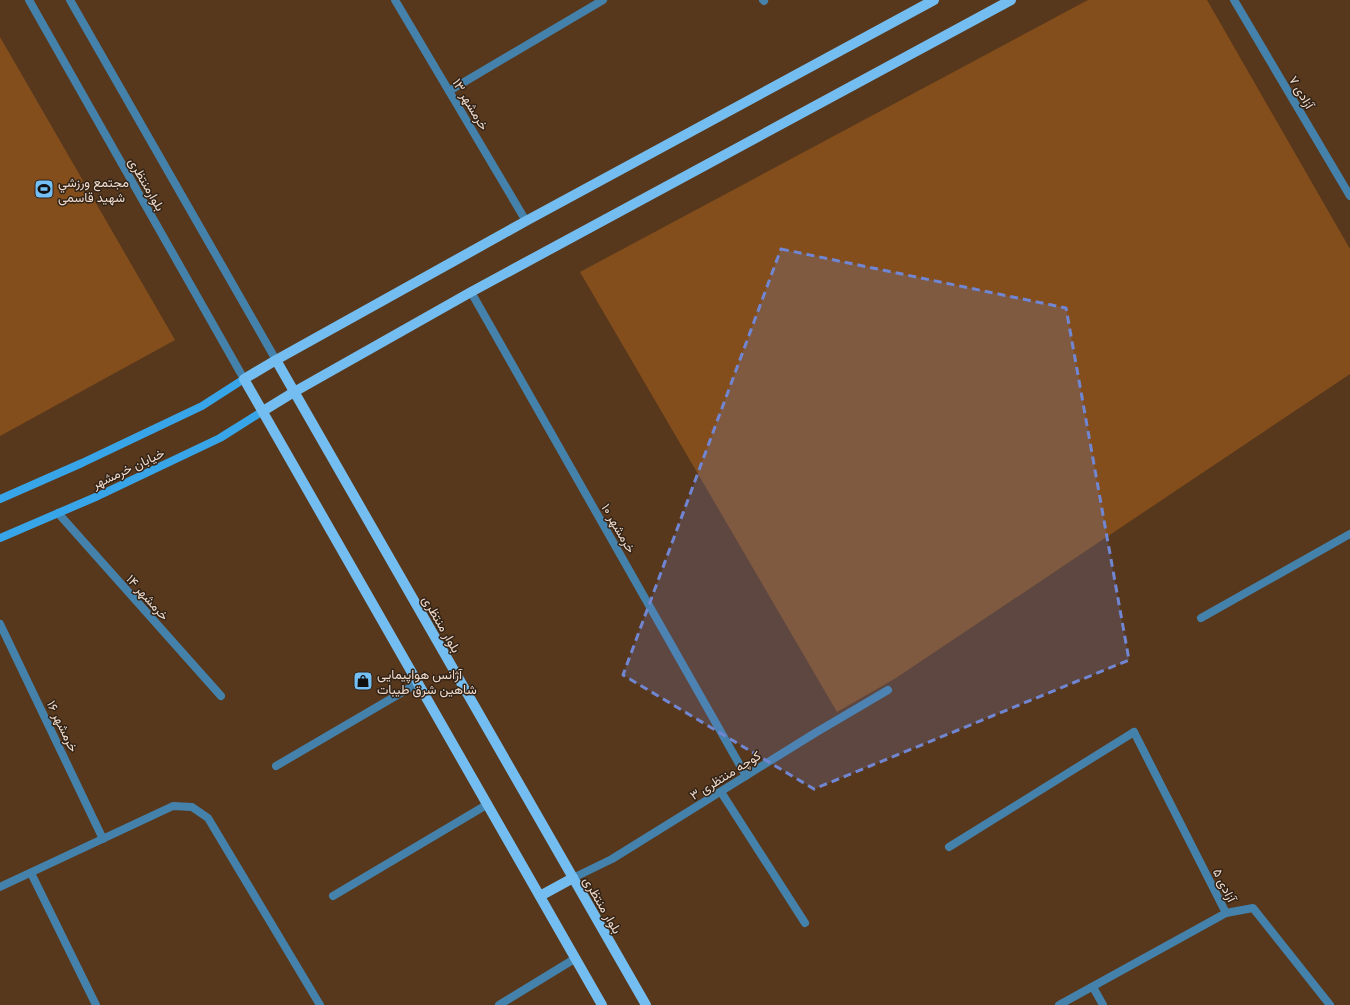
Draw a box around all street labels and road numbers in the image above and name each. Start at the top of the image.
street label: آزادی ۷ [1285,73,1318,113]
street label: خرمشهر ۱۳ [448,76,492,134]
street label: بلوارمنتظری [124,155,168,214]
street label: خیابان خرمشهر [89,445,167,493]
street label: خرمشهر ۱۰ [598,501,639,556]
street label: خرمشهر ۱۴ [122,571,172,624]
street label: بلوار منتظری [418,593,464,656]
street label: خرمشهر ۱۶ [43,698,82,755]
street label: کوچه منتظری ۳ [687,748,765,805]
street label: آزادی ۵ [1209,866,1240,906]
street label: بلوار منتظری [579,874,625,937]

